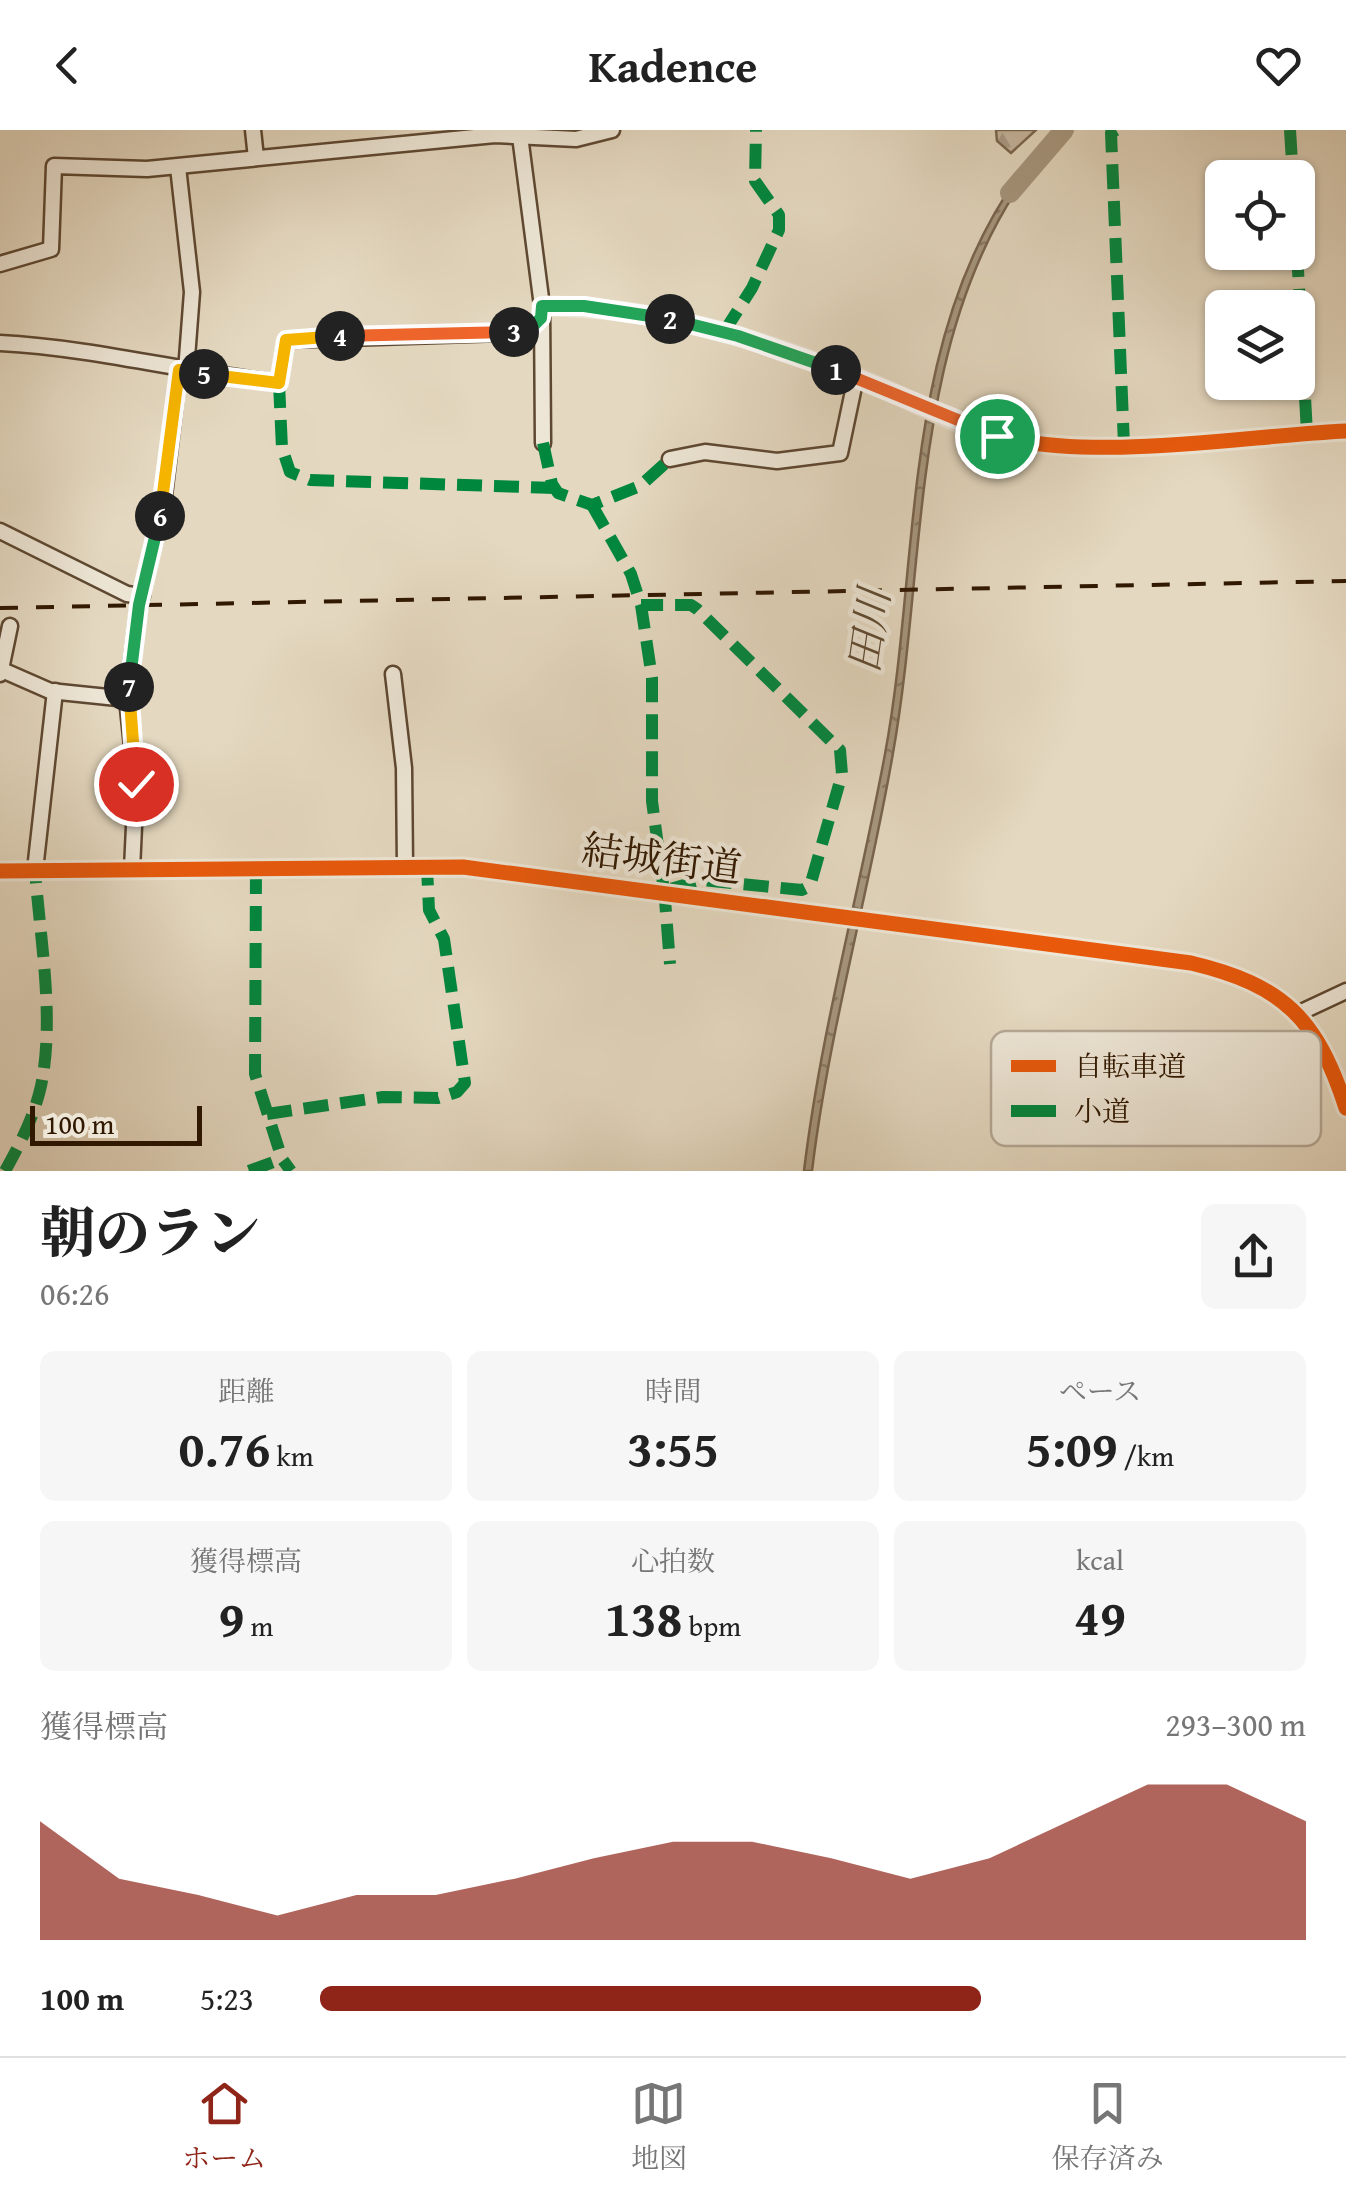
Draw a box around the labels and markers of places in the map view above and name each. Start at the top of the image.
pin: 2 [645,294,695,344]
pin: 3 [489,307,539,357]
pin: 4 [315,311,365,361]
pin: 1 [811,345,861,395]
pin: 5 [179,349,229,399]
pin [955,394,1040,479]
pin: 6 [135,491,185,541]
pin: 7 [104,662,154,712]
pin [94,742,179,827]

